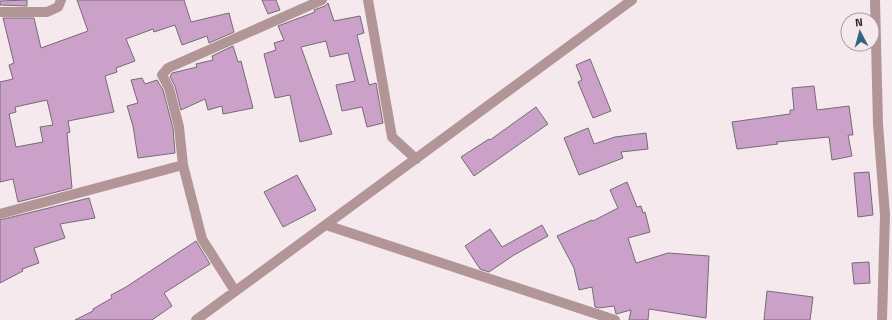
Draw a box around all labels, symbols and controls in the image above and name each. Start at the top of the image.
north arrow [840,12,880,52]
text: N [854,14,864,30]

